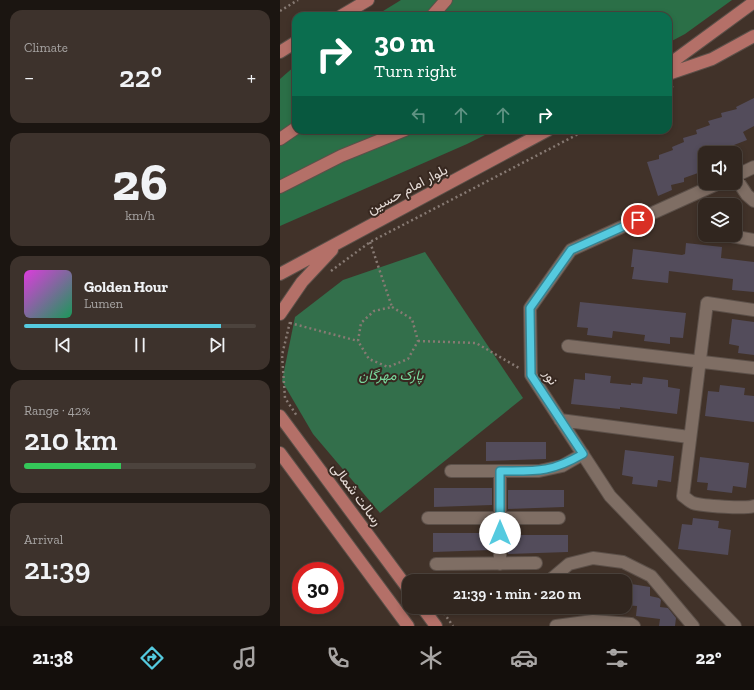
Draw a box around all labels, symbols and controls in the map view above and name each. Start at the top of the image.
text: 30 m [374,26,435,59]
icon: right [308,28,360,80]
text: Climate [24,40,68,55]
text: 22° [119,59,162,95]
text: Turn right [374,60,456,82]
text: − [24,64,34,91]
text: + [247,64,256,91]
icon: left [408,104,430,126]
icon: ahead [450,104,472,126]
icon: ahead [492,104,514,126]
icon: right [534,104,556,126]
map controls [698,146,742,242]
button: sound [698,146,742,190]
text: 26 [112,151,168,213]
street label: بلوار امام حسین [364,161,450,218]
button: layers [698,198,742,242]
pin [621,203,655,237]
text: km/h [125,208,155,223]
icon: arrive [627,209,649,231]
text: Golden Hour [84,278,168,296]
text: Lumen [84,296,123,311]
icon: previous [52,334,74,356]
icon: pause [129,334,151,356]
icon: next [206,334,228,356]
street label: نور [539,366,562,388]
park label: پارک مهرگان [359,367,424,385]
text: Range · 42% [24,403,90,418]
text: 210 km [24,422,117,458]
street label: رسالت شمالی [327,459,386,529]
position arrow [479,512,521,554]
text: Arrival [24,532,63,547]
text: 21:39 [24,551,90,587]
speed limit sign: 30 [292,562,344,614]
text: 21:39 · 1 min · 220 m [453,585,581,603]
icon: directions [138,644,166,672]
icon: music [231,644,259,672]
icon: phone [324,644,352,672]
icon: climate [417,644,445,672]
icon: car [510,644,538,672]
icon: filters [603,644,631,672]
text: 21:38 [32,647,73,669]
text: 22° [696,647,721,669]

